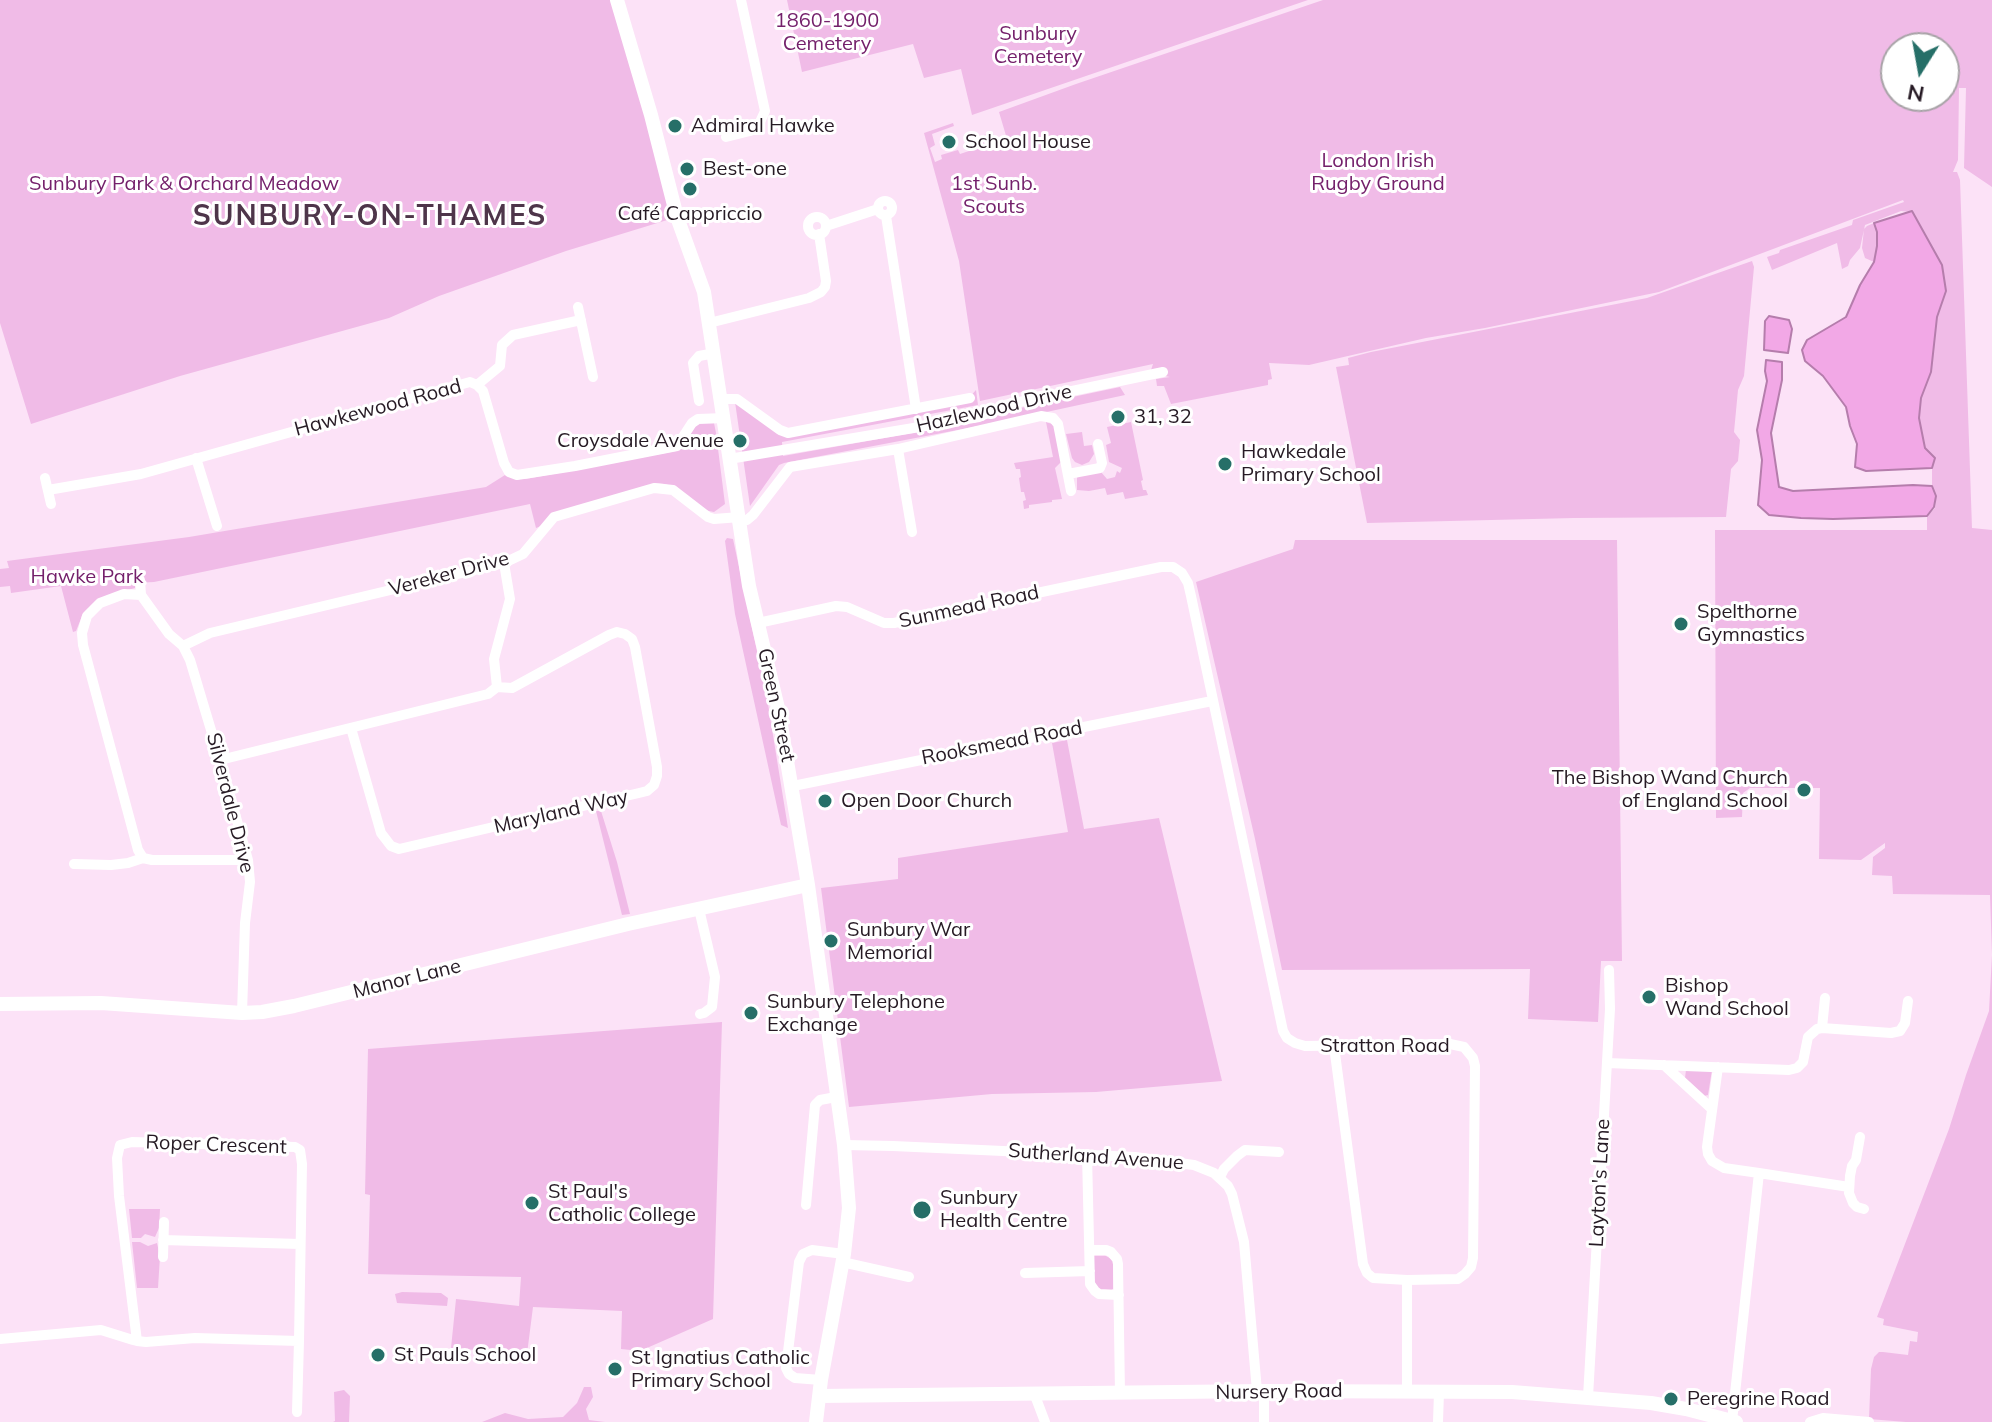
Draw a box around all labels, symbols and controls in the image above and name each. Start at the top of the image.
park label: 1860-1900 Cemetery [775,9,879,56]
park label: Sunbury Cemetery [994,22,1082,69]
north arrow [1880,32,1960,112]
text: N [1905,78,1927,109]
place label: Admiral Hawke [691,114,835,138]
marker: Admiral Hawke [666,117,684,135]
place label: School House [965,130,1091,154]
marker: School House [940,133,958,151]
park label: London Irish Rugby Ground [1311,149,1445,196]
place label: Best-one [703,157,787,181]
marker: Best-one [678,160,696,178]
park label: Sunbury Park & Orchard Meadow [29,172,339,196]
park label: 1st Sunb. Scouts [951,172,1037,219]
marker: Café Cappriccio [681,180,699,198]
district label: SUNBURY-ON-THAMES [193,200,547,234]
place label: Café Cappriccio [617,202,763,226]
street label: Hawkewood Road [292,374,464,442]
street label: Hazlewood Drive [914,379,1074,439]
place label: 31, 32 [1134,405,1192,429]
marker: 31, 32 [1109,408,1127,426]
place label: Croysdale Avenue [557,429,724,453]
marker: Croysdale Avenue [731,432,749,450]
place label: Hawkedale Primary School [1241,440,1381,487]
marker: Hawkedale Primary School [1216,455,1234,473]
street label: Vereker Drive [386,546,512,602]
park label: Hawke Park [31,565,143,589]
street label: Sunmead Road [897,580,1041,634]
place label: Spelthorne Gymnastics [1697,600,1805,647]
marker: Spelthorne Gymnastics [1672,615,1690,633]
street label: Green Street [752,646,800,764]
street label: Rooksmead Road [920,716,1084,770]
street label: Silverdale Drive [201,730,259,876]
place label: The Bishop Wand Church of England School [1552,766,1788,813]
marker: The Bishop Wand Church of England School [1795,781,1813,799]
street label: Maryland Way [492,785,630,839]
place label: Open Door Church [841,789,1012,813]
marker: Open Door Church [816,792,834,810]
place label: Sunbury War Memorial [847,918,970,965]
marker: Sunbury War Memorial [822,932,840,950]
street label: Manor Lane [351,954,463,1004]
place label: Bishop Wand School [1665,974,1789,1021]
marker: Bishop Wand School [1640,988,1658,1006]
place label: Sunbury Telephone Exchange [767,990,945,1037]
marker: Sunbury Telephone Exchange [742,1004,760,1022]
street label: Stratton Road [1320,1034,1450,1058]
street label: Layton's Lane [1585,1118,1615,1248]
street label: Roper Crescent [145,1131,287,1159]
street label: Sutherland Avenue [1007,1139,1185,1175]
place label: St Paul's Catholic College [548,1180,696,1227]
place label: Sunbury Health Centre [940,1186,1067,1233]
marker: St Paul's Catholic College [523,1194,541,1212]
marker: Sunbury Health Centre [911,1199,933,1221]
place label: St Pauls School [394,1343,536,1367]
marker: St Pauls School [369,1346,387,1364]
place label: St Ignatius Catholic Primary School [631,1346,810,1393]
marker: St Ignatius Catholic Primary School [606,1360,624,1378]
street label: Nursery Road [1215,1379,1343,1405]
place label: Peregrine Road [1687,1387,1829,1411]
marker: Peregrine Road [1662,1390,1680,1408]

